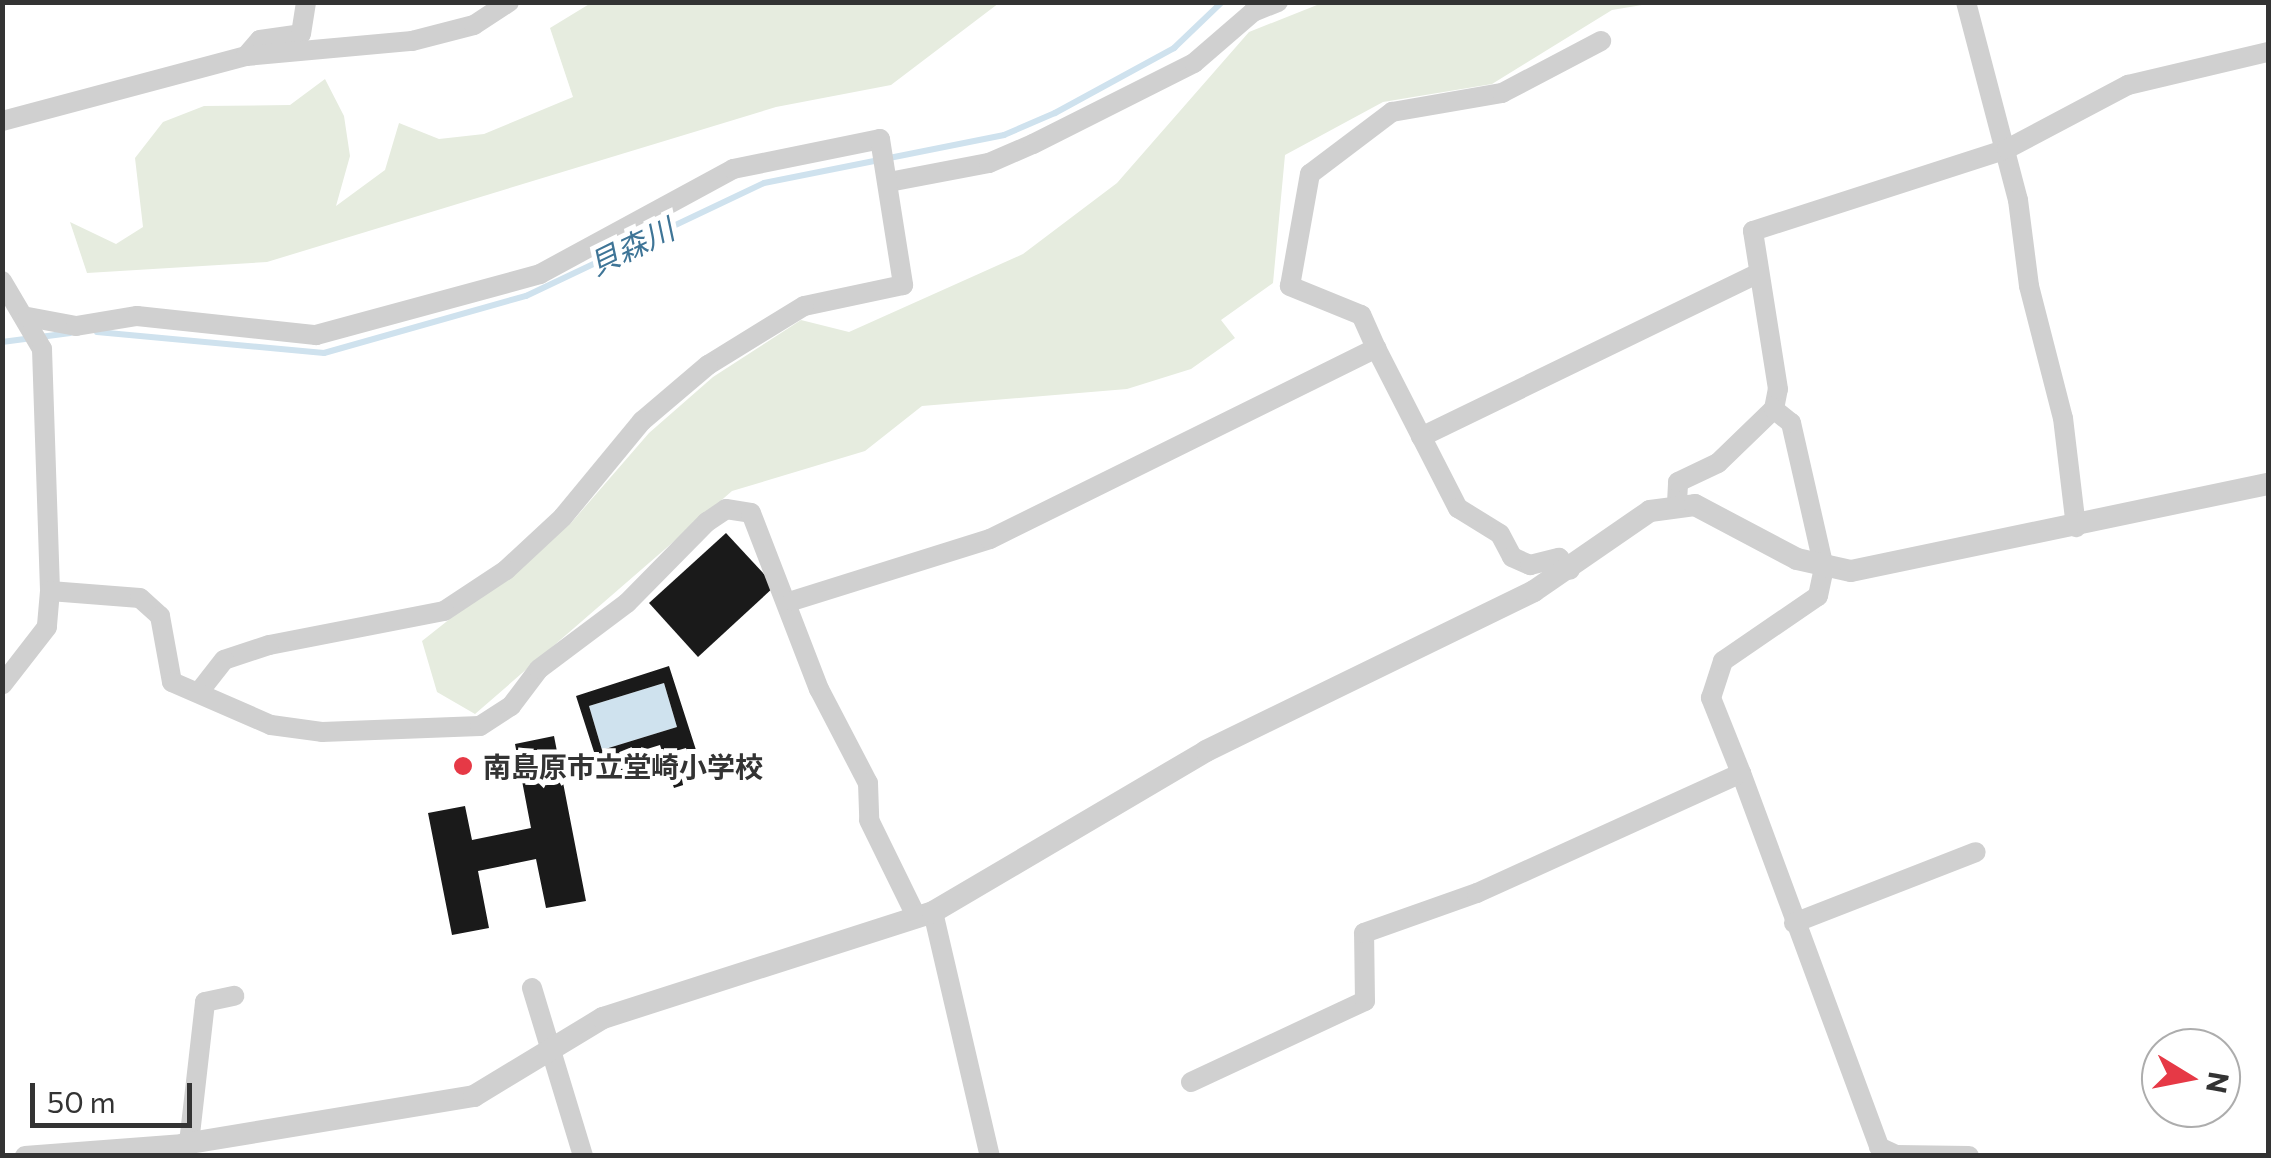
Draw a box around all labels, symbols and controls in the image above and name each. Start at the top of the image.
water label: 貝森川 [583,210,679,282]
place label: 南島原市立堂崎小学校 [483,749,763,783]
marker: 南島原市立堂崎小学校 [452,755,474,777]
north arrow [2141,1028,2241,1128]
scale bar [35,1063,198,1125]
text: N [2200,1070,2237,1096]
text: 50 m [47,1082,116,1119]

